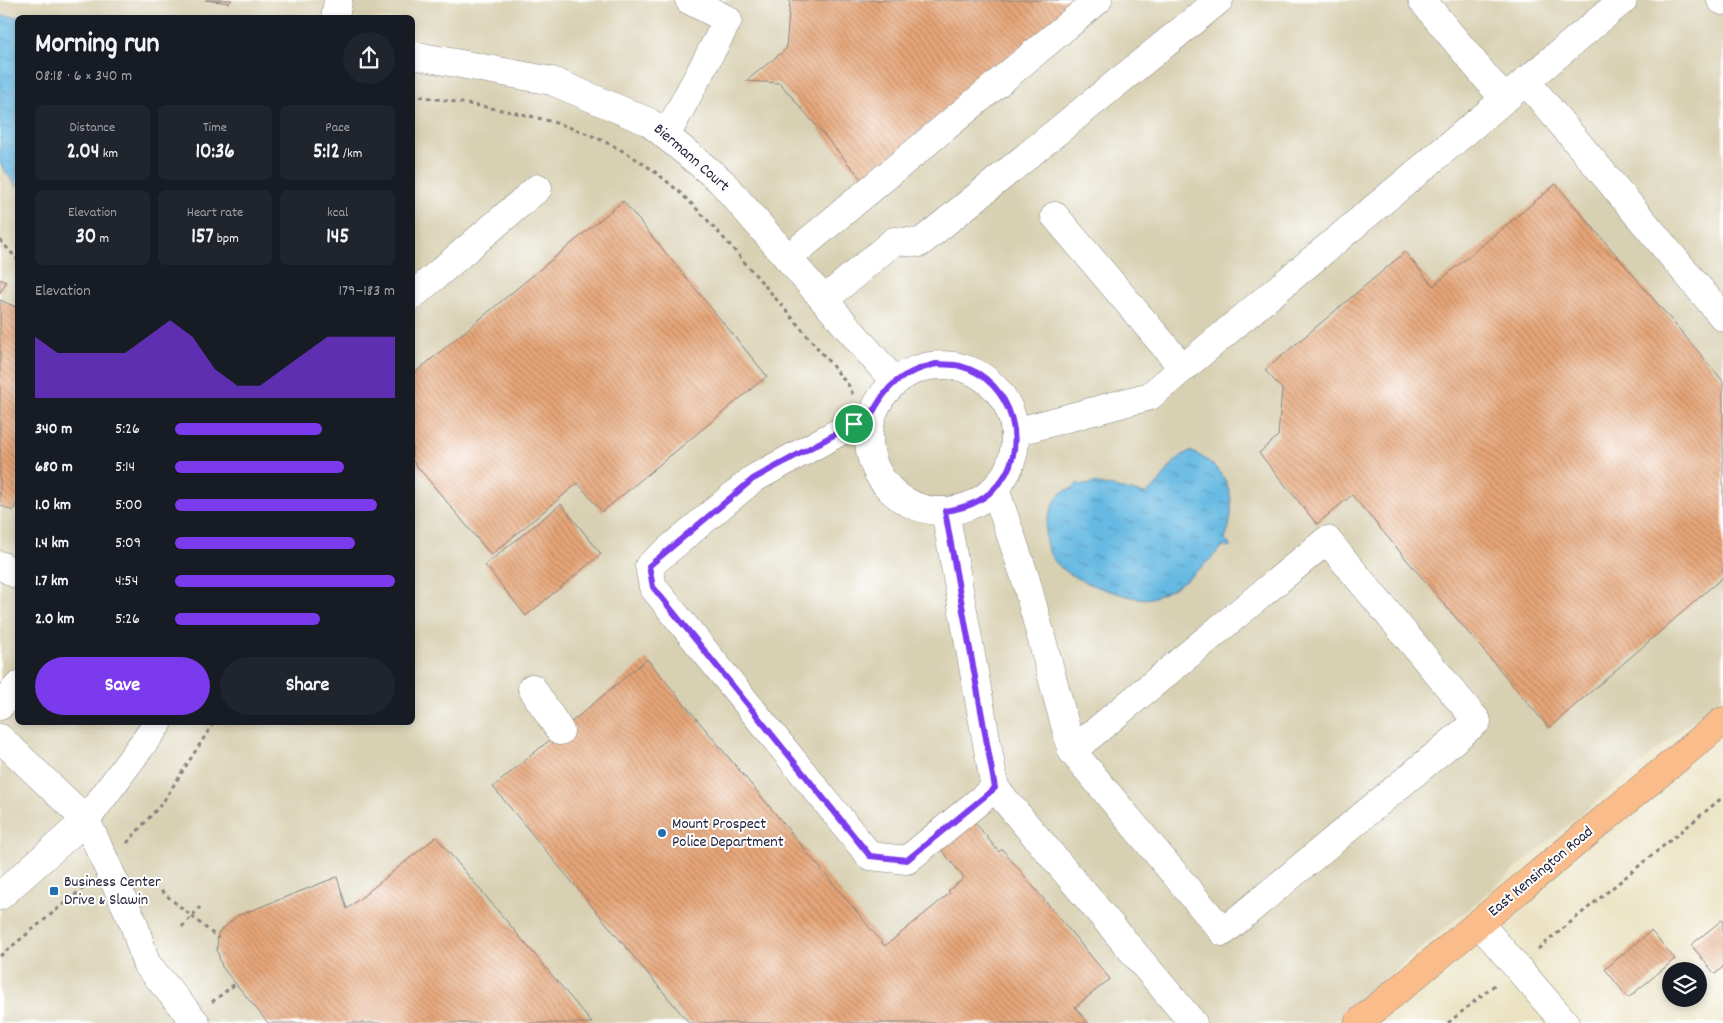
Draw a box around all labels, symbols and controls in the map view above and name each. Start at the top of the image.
text: Morning run [35,26,159,66]
button: share [343,32,395,84]
text: 08:18 · 6 × 340 m [35,65,132,88]
text: Distance [69,118,115,138]
text: Time [203,118,227,138]
text: Pace [325,118,350,138]
street label: Biermann Court [648,118,734,198]
text: 2.04 [67,138,99,168]
text: 10:36 [195,138,235,168]
text: 5:12 [313,138,340,168]
text: km [99,144,118,164]
text: /km [340,144,362,164]
text: Elevation [68,203,117,223]
text: Heart rate [187,203,243,223]
text: kcal [327,203,348,223]
text: 30 [76,223,96,253]
text: 157 [191,223,214,253]
text: 145 [326,223,349,253]
text: m [96,229,109,249]
text: bpm [214,229,239,249]
text: Elevation [35,280,91,303]
text: 179–183 m [338,280,395,303]
pin [833,403,875,445]
icon: arrive [840,410,868,438]
text: 340 m [35,418,72,441]
text: 5:26 [115,418,140,441]
text: 680 m [35,456,73,479]
text: 5:14 [115,456,135,479]
text: 1.0 km [35,494,71,517]
text: 5:00 [115,494,143,517]
text: 1.4 km [35,532,69,555]
text: 5:09 [115,532,141,555]
text: 1.7 km [35,570,69,593]
text: 4:54 [115,570,138,593]
text: 2.0 km [35,608,75,631]
text: 5:26 [115,608,140,631]
button: Save [35,657,210,715]
button: Share [220,657,395,715]
place label: Mount Prospect Police Department [672,813,784,854]
street label: East Kensington Road [1483,821,1599,923]
marker: Mount Prospect Police Department [656,827,668,839]
place label: Business Center Drive & Slawin [64,871,161,912]
marker: Business Center Drive & Slawin [48,885,60,897]
map controls [1662,962,1707,1007]
button: layers [1662,962,1707,1007]

